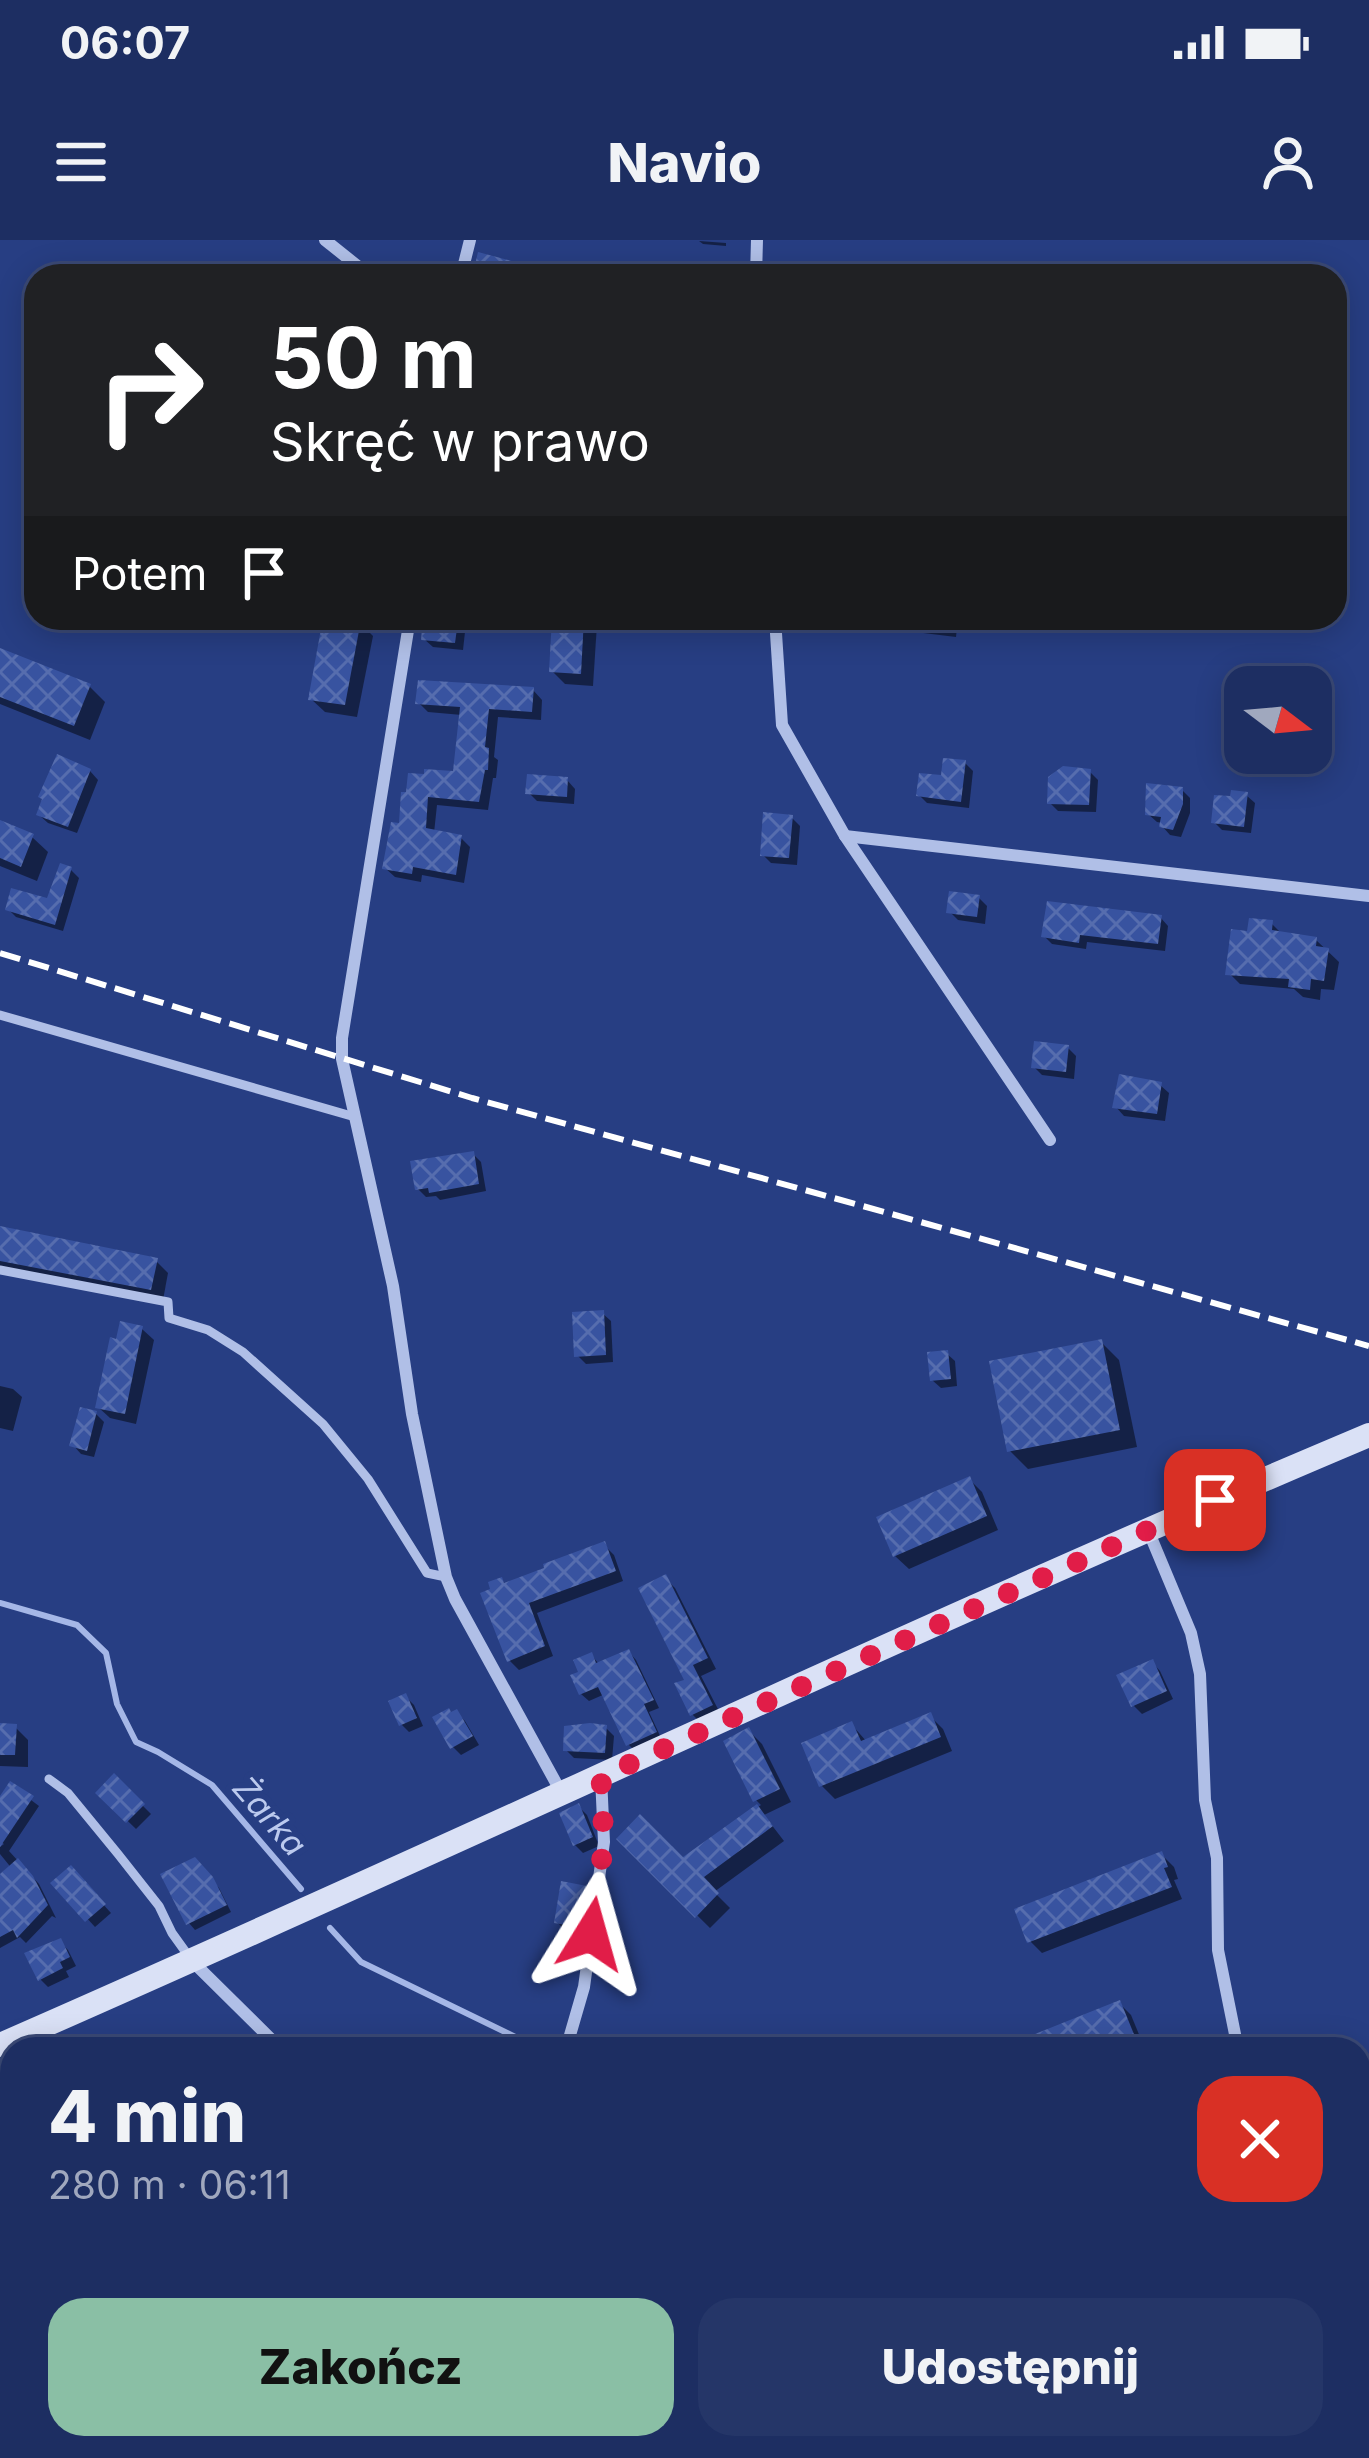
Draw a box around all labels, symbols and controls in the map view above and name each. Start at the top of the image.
text: 06:07 [60,15,190,70]
icon: menu [48,129,114,195]
icon: person [1255,129,1321,195]
text: Navio [607,130,762,195]
text: 50 m [270,307,477,408]
icon: right [72,312,228,468]
text: Skręć w prawo [270,409,650,474]
icon: arrive [231,540,297,606]
text: Potem [72,546,207,601]
north arrow [1224,666,1332,774]
map controls [1224,666,1332,774]
pin [1164,1449,1266,1551]
icon: arrive [1182,1467,1248,1533]
water label: Żarka [225,1768,315,1864]
position arrow [528,1871,654,1997]
text: 4 min [48,2072,246,2159]
button: close [1197,2076,1323,2202]
text: 280 m · 06:11 [48,2161,291,2208]
button: Zakończ [48,2298,674,2436]
button: Udostępnij [698,2298,1323,2436]

